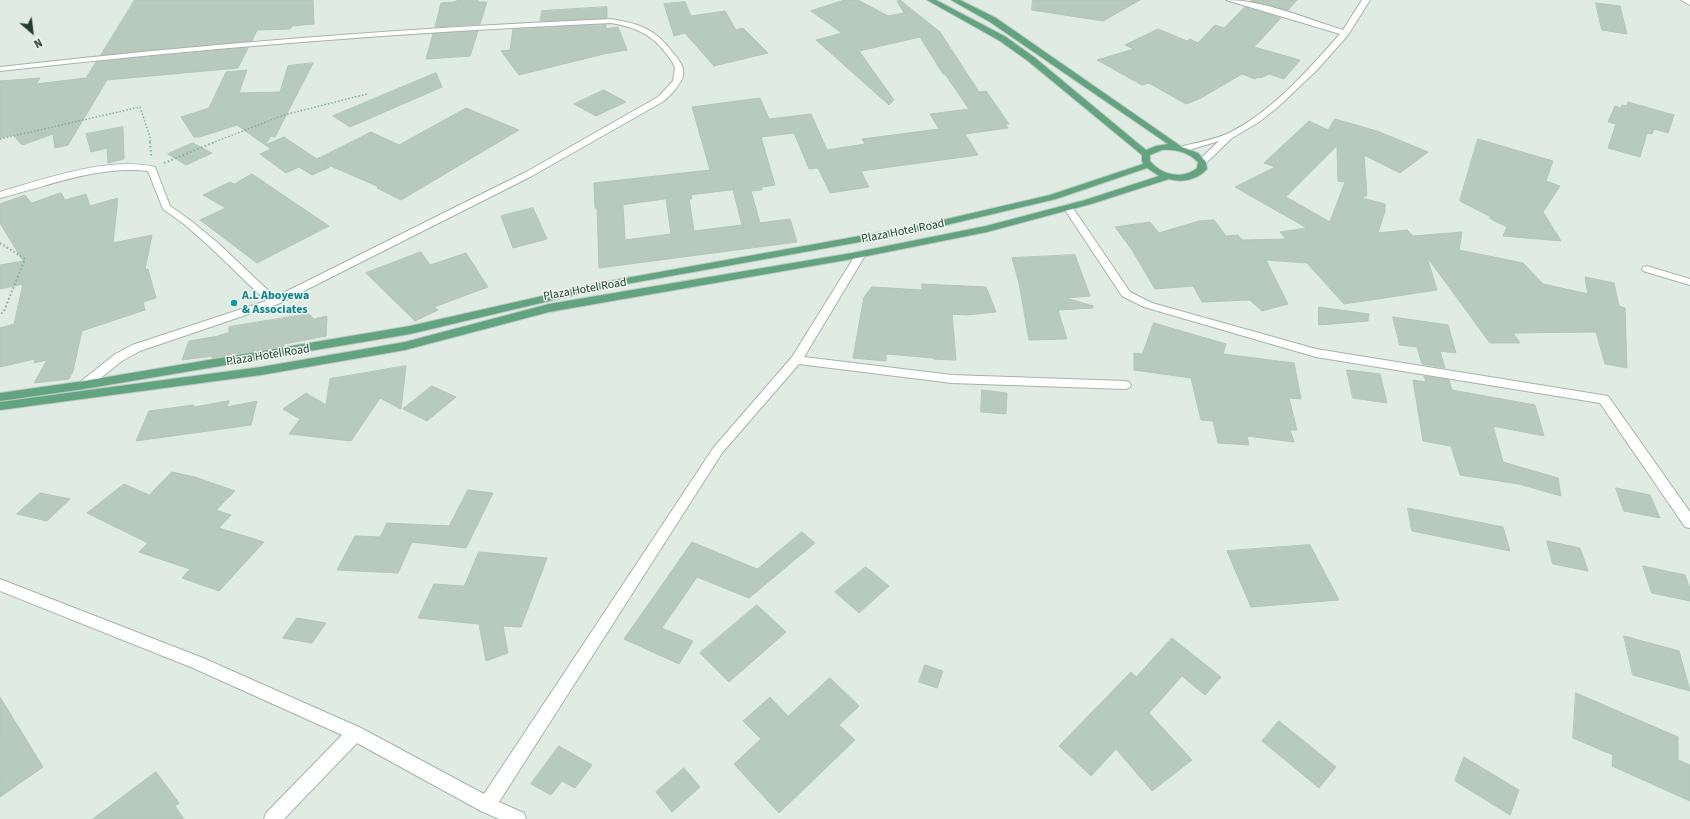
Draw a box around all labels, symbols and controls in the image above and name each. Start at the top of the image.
north arrow [12,12,52,52]
text: N [31,35,45,51]
street label: Plaza Hotel Road [860,217,946,247]
street label: Plaza Hotel Road [542,276,628,304]
place label: A.L Aboyewa & Associates [242,289,309,317]
marker: A.L Aboyewa & Associates [229,298,239,308]
street label: Plaza Hotel Road [225,342,311,370]

